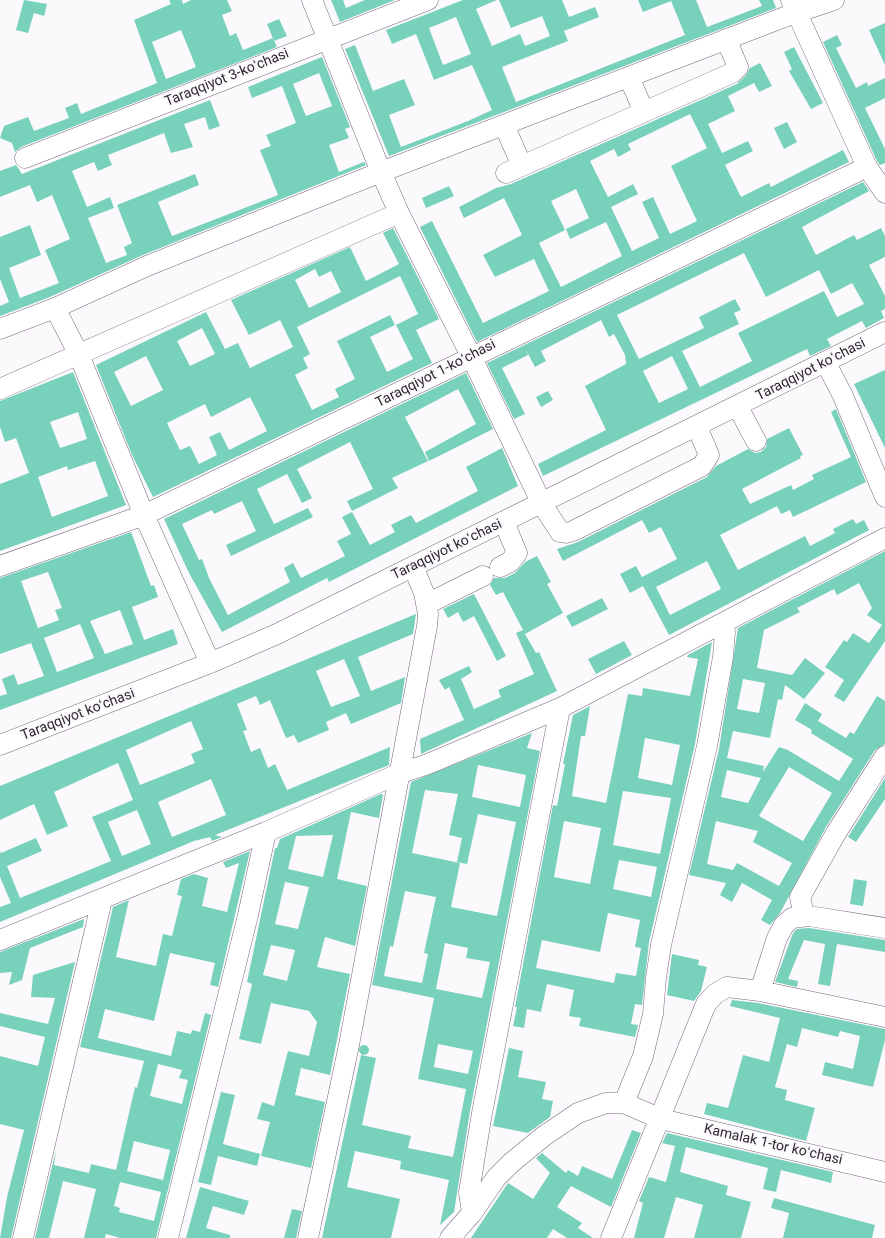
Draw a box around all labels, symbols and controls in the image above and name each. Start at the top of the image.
street label: Taraqqiyot 3-koʻchasi [162,45,292,111]
street label: Taraqqiyot koʻchasi [753,335,869,405]
street label: Taraqqiyot 1-koʻchasi [373,336,499,412]
street label: Taraqqiyot koʻchasi [389,516,505,584]
street label: Taraqqiyot koʻchasi [19,686,137,744]
street label: Kamalak 1-tor koʻchasi [702,1121,844,1169]

